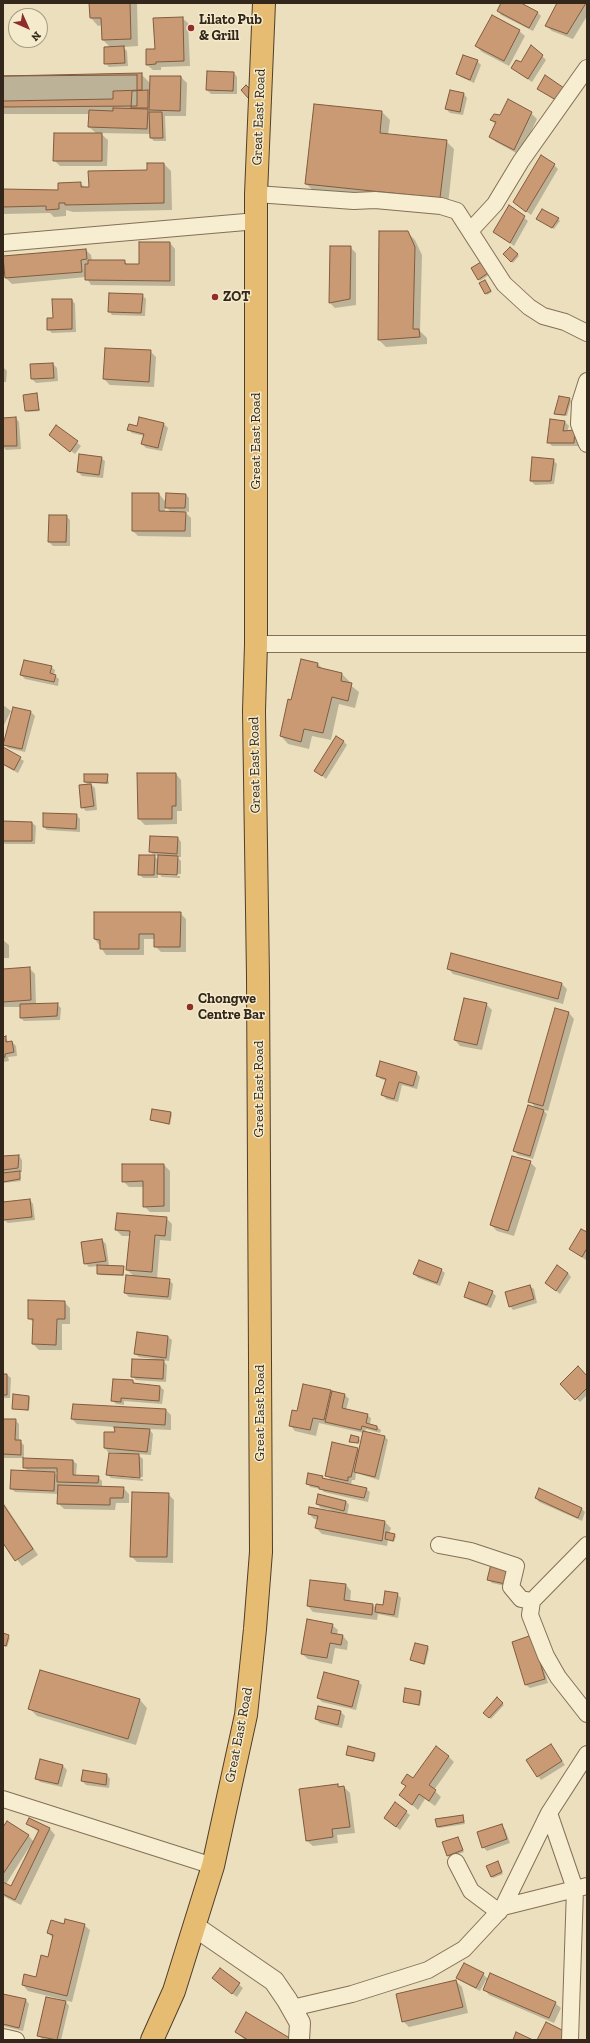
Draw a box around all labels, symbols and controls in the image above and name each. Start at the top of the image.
north arrow [8,8,48,48]
place label: Lilato Pub & Grill [199,12,262,44]
marker: Lilato Pub & Grill [186,23,196,33]
text: N [29,29,44,44]
street label: Great East Road [249,68,269,166]
place label: ZOT [223,289,250,305]
marker: ZOT [210,292,220,302]
street label: Great East Road [248,393,264,489]
street label: Great East Road [246,716,264,814]
place label: Chongwe Centre Bar [198,991,265,1024]
marker: Chongwe Centre Bar [185,1002,195,1012]
street label: Great East Road [251,1041,267,1137]
street label: Great East Road [252,1365,268,1461]
street label: Great East Road [222,1686,256,1784]

